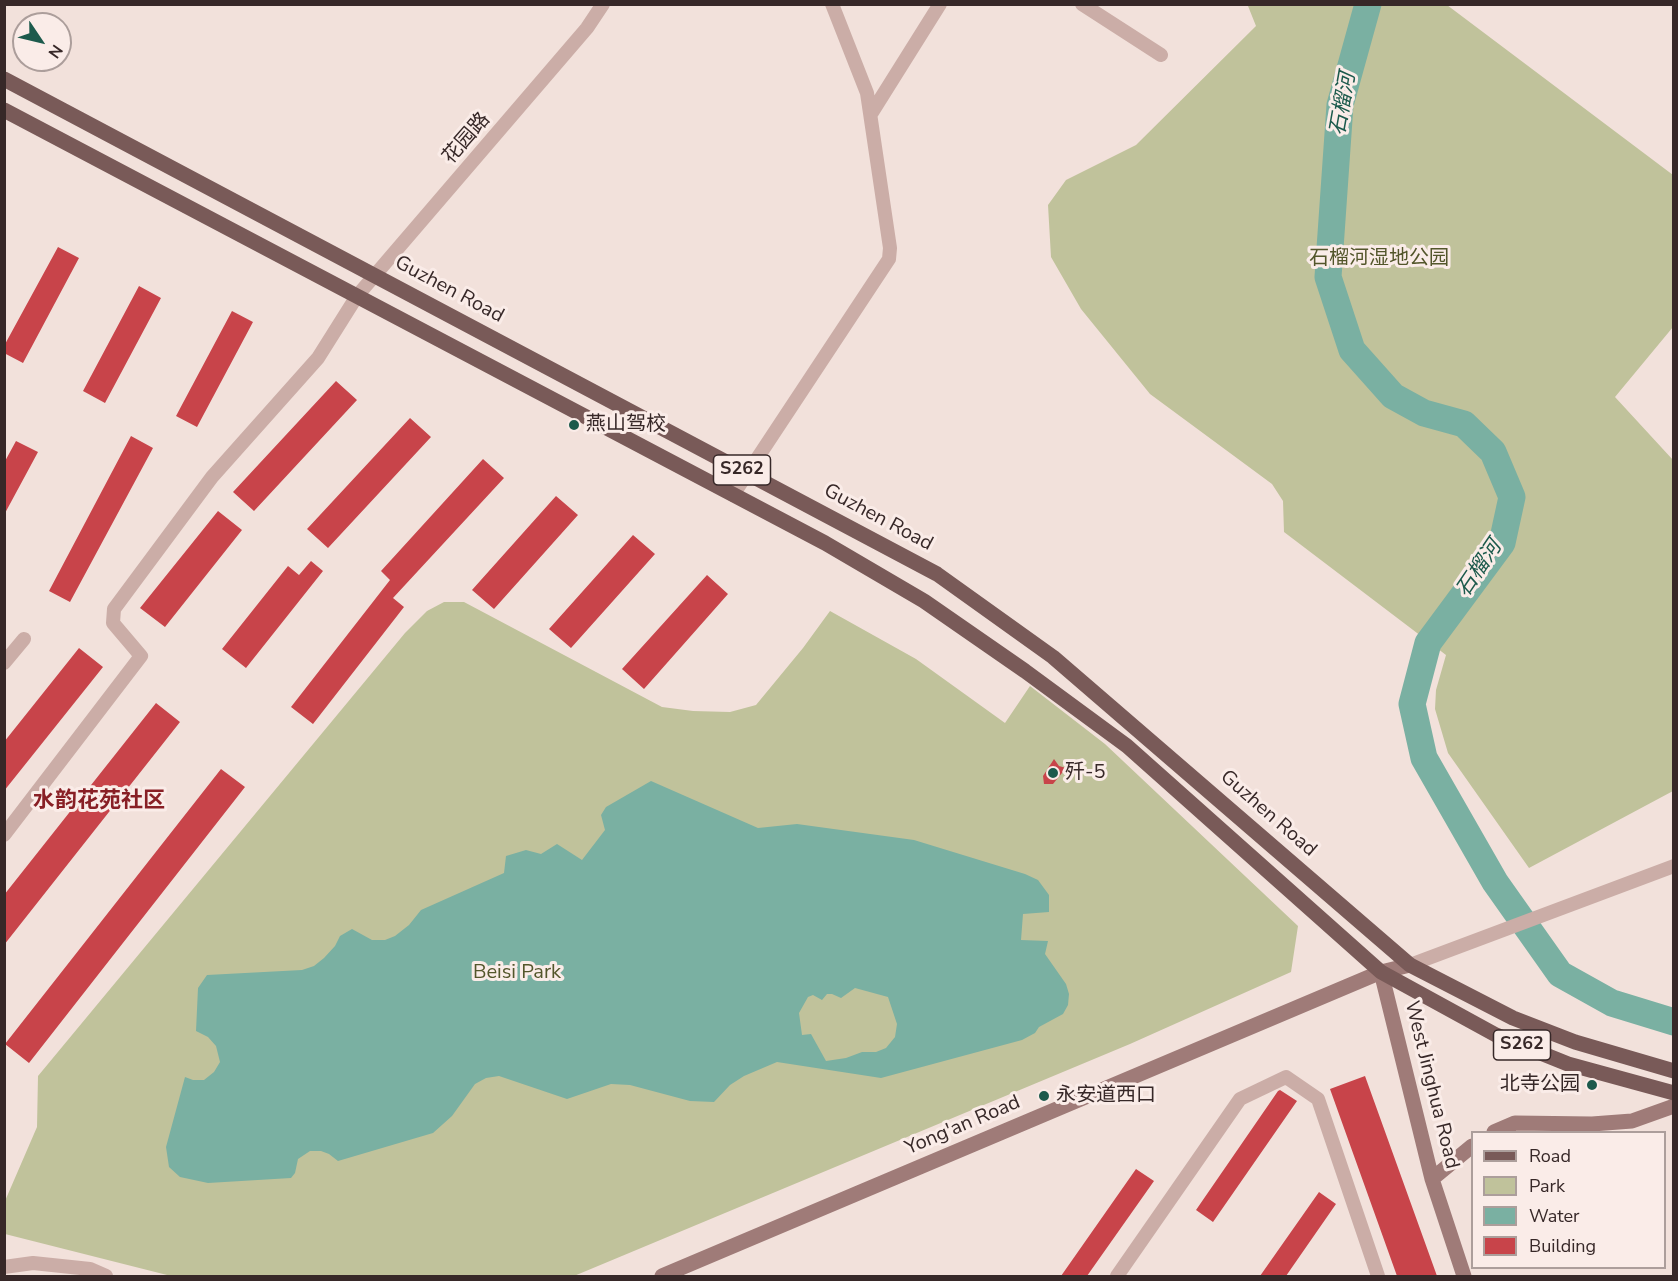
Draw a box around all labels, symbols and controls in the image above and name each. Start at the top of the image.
north arrow [12,12,72,72]
text: N [43,40,68,62]
water label: 石榴河 [1326,71,1362,137]
street label: 花园路 [438,108,496,170]
park label: 石榴河湿地公园 [1309,247,1449,271]
street label: Guzhen Road [390,251,508,329]
place label: 燕山驾校 [586,413,666,437]
marker: 燕山驾校 [567,418,581,432]
road number: S262 [714,455,771,485]
street label: Guzhen Road [819,479,937,557]
water label: 石榴河 [1452,536,1508,602]
place label: 歼-5 [1065,761,1105,785]
marker: 歼-5 [1046,766,1060,780]
street label: Guzhen Road [1215,766,1321,862]
district label: 水韵花苑社区 [33,789,165,815]
park label: Beisi Park [473,961,561,985]
street label: West Jinghua Road [1399,999,1463,1171]
road number: S262 [1494,1030,1550,1060]
place label: 北寺公园 [1500,1073,1580,1097]
marker: 北寺公园 [1585,1078,1599,1092]
place label: 永安道西口 [1056,1084,1156,1108]
marker: 永安道西口 [1037,1089,1051,1103]
street label: Yong'an Road [902,1091,1024,1161]
legend [1471,1131,1666,1269]
text: Road [1529,1144,1571,1168]
text: Park [1529,1174,1565,1198]
text: Water [1529,1204,1580,1228]
text: Building [1529,1234,1596,1258]

